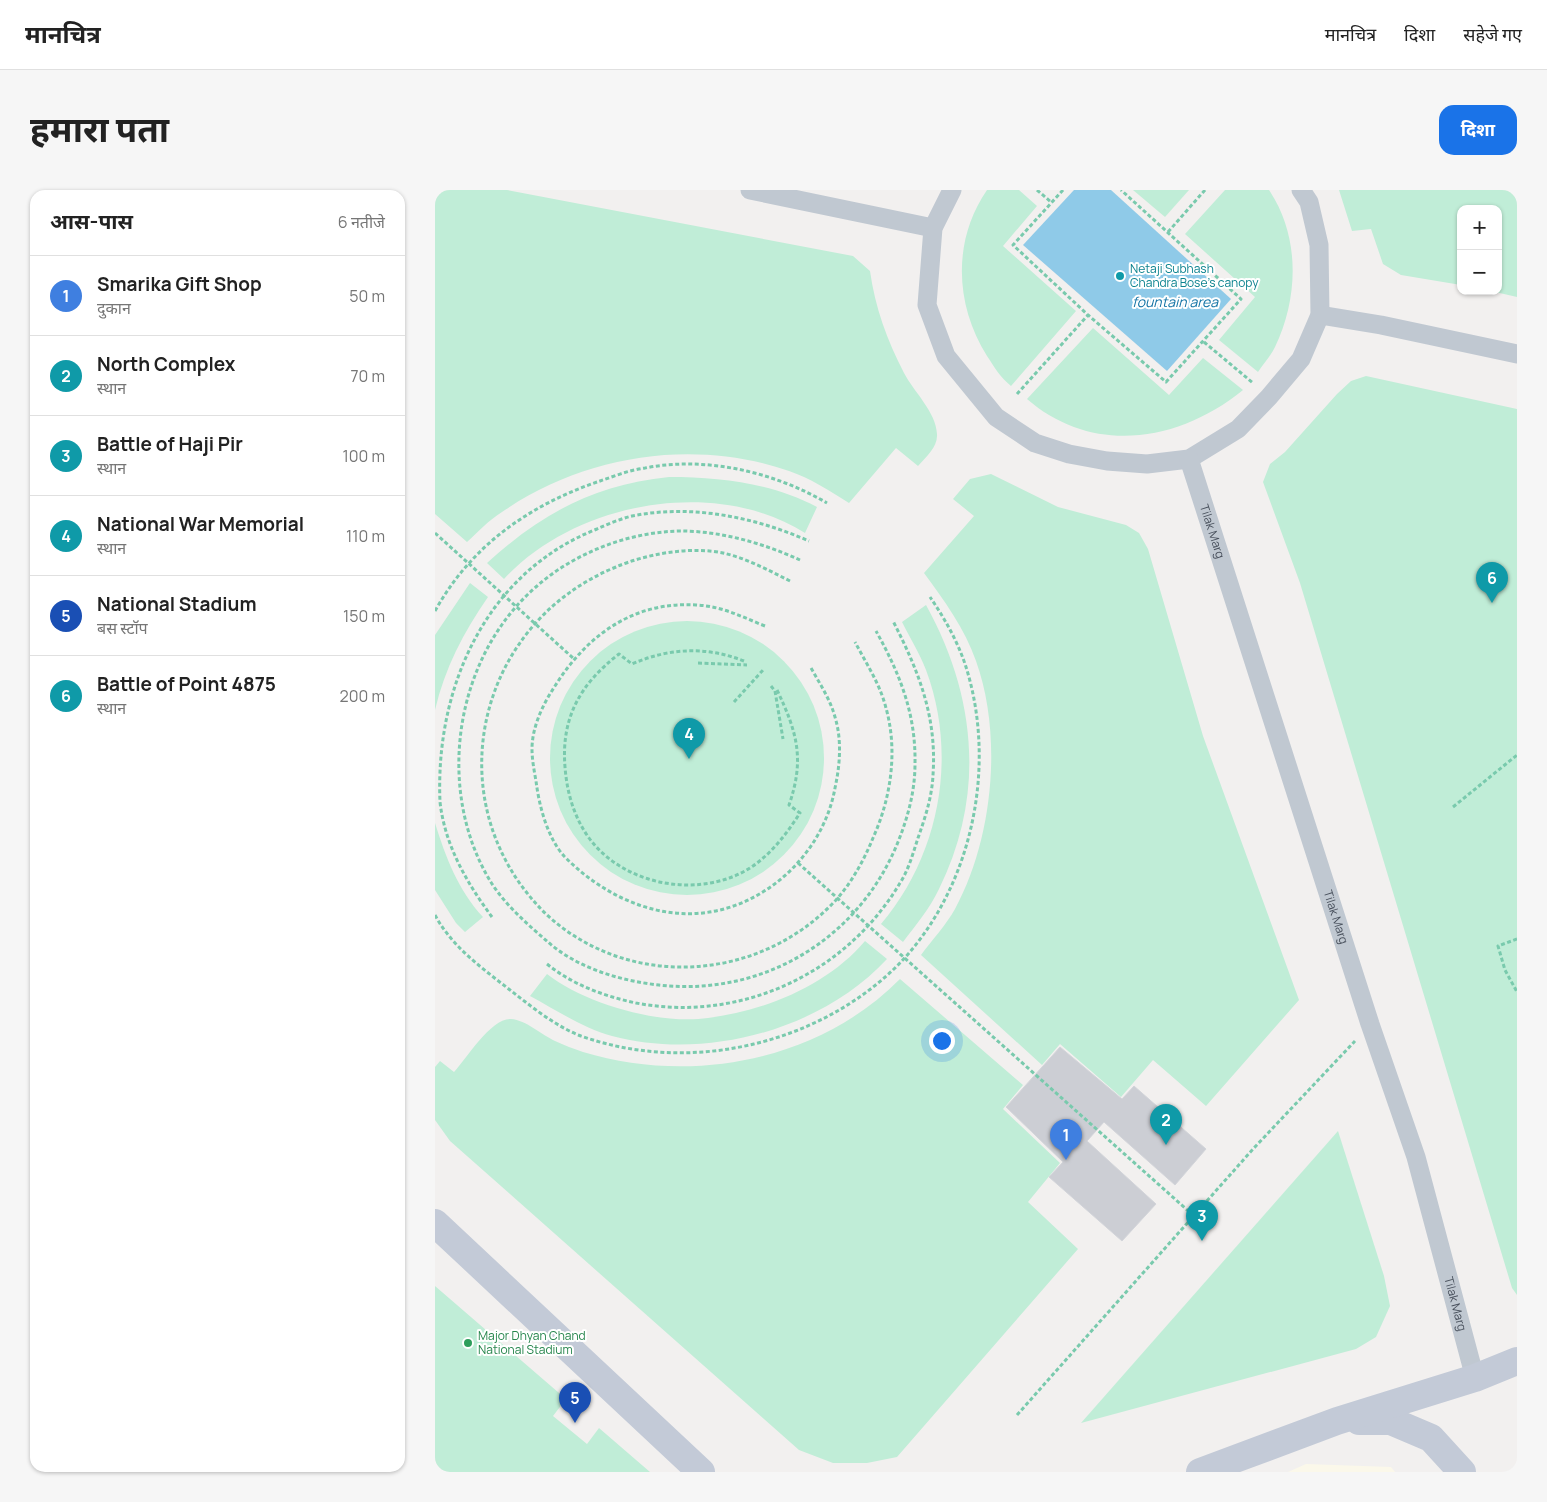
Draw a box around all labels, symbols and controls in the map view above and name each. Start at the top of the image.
text: मानचित्र [25,17,101,50]
text: मानचित्र [1325,22,1376,46]
text: दिशा [1404,22,1435,46]
text: सहेजे गए [1463,22,1522,46]
text: हमारा पता [30,105,169,153]
button: दिशा [1439,105,1517,155]
map controls [1457,205,1502,295]
button: + [1457,205,1502,250]
text: आस-पास [50,207,133,235]
text: 6 नतीजे [338,211,385,233]
button: − [1457,250,1502,295]
place label: Netaji Subhash Chandra Bose's canopy [1130,260,1259,291]
marker: Netaji Subhash Chandra Bose's canopy [1114,270,1126,282]
text: Smarika Gift Shop [97,271,262,297]
text: 1 [62,285,70,307]
text: 50 m [349,285,385,307]
water label: fountain area [1132,292,1219,311]
text: दुकान [97,297,131,319]
text: North Complex [97,351,235,377]
text: 2 [61,365,71,387]
text: 70 m [350,365,385,387]
text: स्थान [97,377,126,399]
text: Battle of Haji Pir [97,431,243,457]
text: 3 [61,445,71,467]
text: 100 m [342,445,385,467]
text: स्थान [97,457,126,479]
street label: Tilak Marg [1196,502,1229,560]
text: National War Memorial [97,511,304,537]
text: 4 [61,525,71,547]
text: 110 m [346,525,385,547]
text: स्थान [97,537,126,559]
pin: 6 [1476,562,1508,603]
text: National Stadium [97,591,257,617]
text: 5 [61,605,71,627]
text: 150 m [343,605,385,627]
text: बस स्टॉप [97,617,148,639]
text: Battle of Point 4875 [97,671,276,697]
text: 6 [61,685,71,707]
text: 200 m [340,685,385,707]
text: स्थान [97,697,126,719]
pin: 4 [673,718,705,759]
street label: Tilak Marg [1320,888,1353,946]
your location [929,1028,955,1054]
pin: 2 [1150,1104,1182,1145]
pin: 1 [1050,1119,1082,1160]
pin: 3 [1186,1200,1218,1241]
street label: Tilak Marg [1440,1275,1471,1333]
place label: Major Dhyan Chand National Stadium [478,1327,586,1358]
marker: Major Dhyan Chand National Stadium [462,1337,474,1349]
pin: 5 [559,1382,591,1423]

